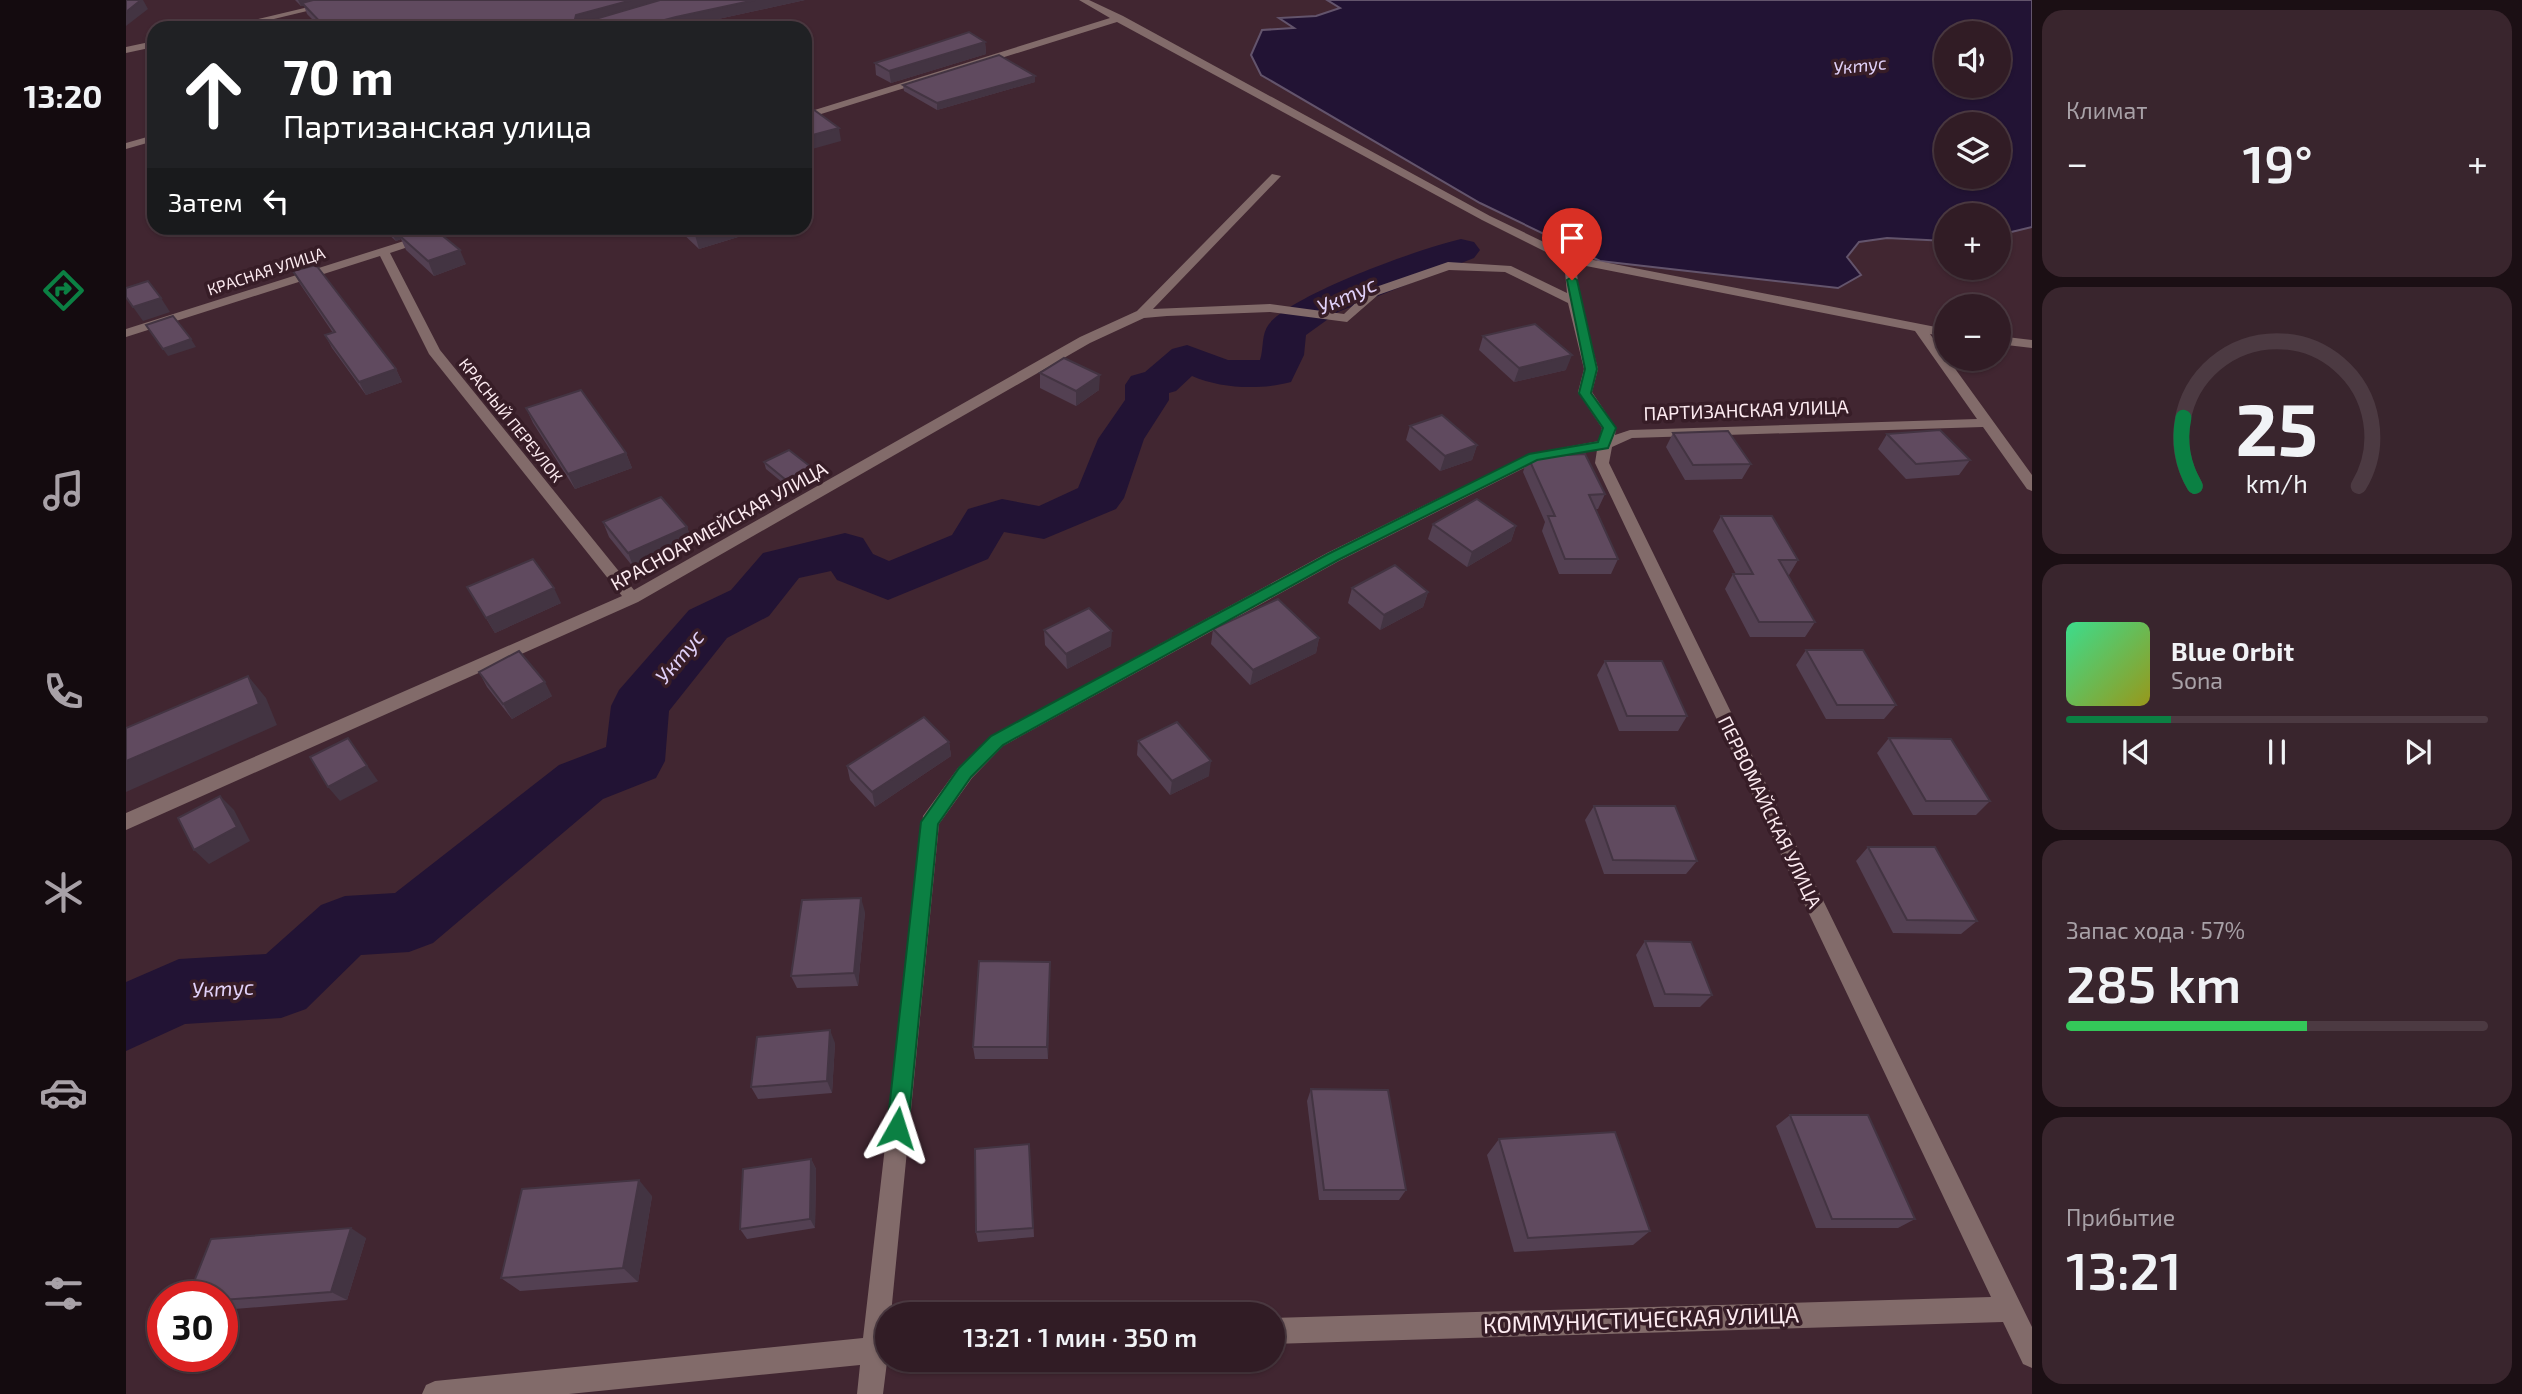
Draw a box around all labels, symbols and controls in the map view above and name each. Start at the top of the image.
map controls [1934,21,2011,371]
button: sound [1934,21,2011,98]
text: 70 m [283,46,394,105]
icon: ahead [168,49,259,140]
water label: Уктус [1832,51,1888,79]
text: 13:20 [24,76,102,114]
text: Климат [2066,96,2147,124]
text: Партизанская улица [283,106,592,144]
button: layers [1934,112,2011,189]
text: 19° [2242,131,2313,193]
text: − [2066,139,2088,185]
text: + [2467,139,2488,185]
icon: left [257,182,295,220]
text: Затем [168,186,243,217]
button: + [1934,203,2011,280]
pin [1542,208,1602,280]
icon: arrive [1553,219,1591,257]
street label: КРАСНАЯ УЛИЦА [204,242,327,299]
icon: directions [39,266,88,315]
water label: Уктус [1313,271,1380,319]
button: − [1934,294,2011,371]
street label: КРАСНЫЙ ПЕРЕУЛОК [456,354,567,486]
text: 25 [2236,384,2318,472]
street label: ПАРТИЗАНСКАЯ УЛИЦА [1643,394,1849,425]
street label: КРАСНОАРМЕЙСКАЯ УЛИЦА [606,456,831,595]
icon: music [39,466,88,515]
text: km/h [2246,468,2308,498]
water label: Уктус [649,624,708,688]
text: Blue Orbit [2171,635,2294,666]
text: Sona [2171,666,2223,694]
icon: phone [39,667,88,716]
street label: ПЕРВОМАЙСКАЯ УЛИЦА [1714,712,1827,912]
icon: previous [2117,733,2155,771]
icon: pause [2258,733,2296,771]
icon: next [2399,733,2437,771]
icon: climate [39,868,88,917]
text: Запас хода · 57% [2066,916,2245,944]
text: 285 km [2066,951,2241,1013]
water label: Уктус [191,973,255,1002]
icon: car [39,1068,88,1117]
position arrow [860,1091,934,1165]
text: Прибытие [2066,1203,2175,1231]
text: 13:21 [2066,1238,2181,1300]
icon: filters [39,1269,88,1318]
speed limit sign: 30 [147,1281,238,1372]
street label: КОММУНИСТИЧЕСКАЯ УЛИЦА [1482,1299,1800,1339]
text: 13:21 · 1 мин · 350 m [963,1321,1197,1352]

